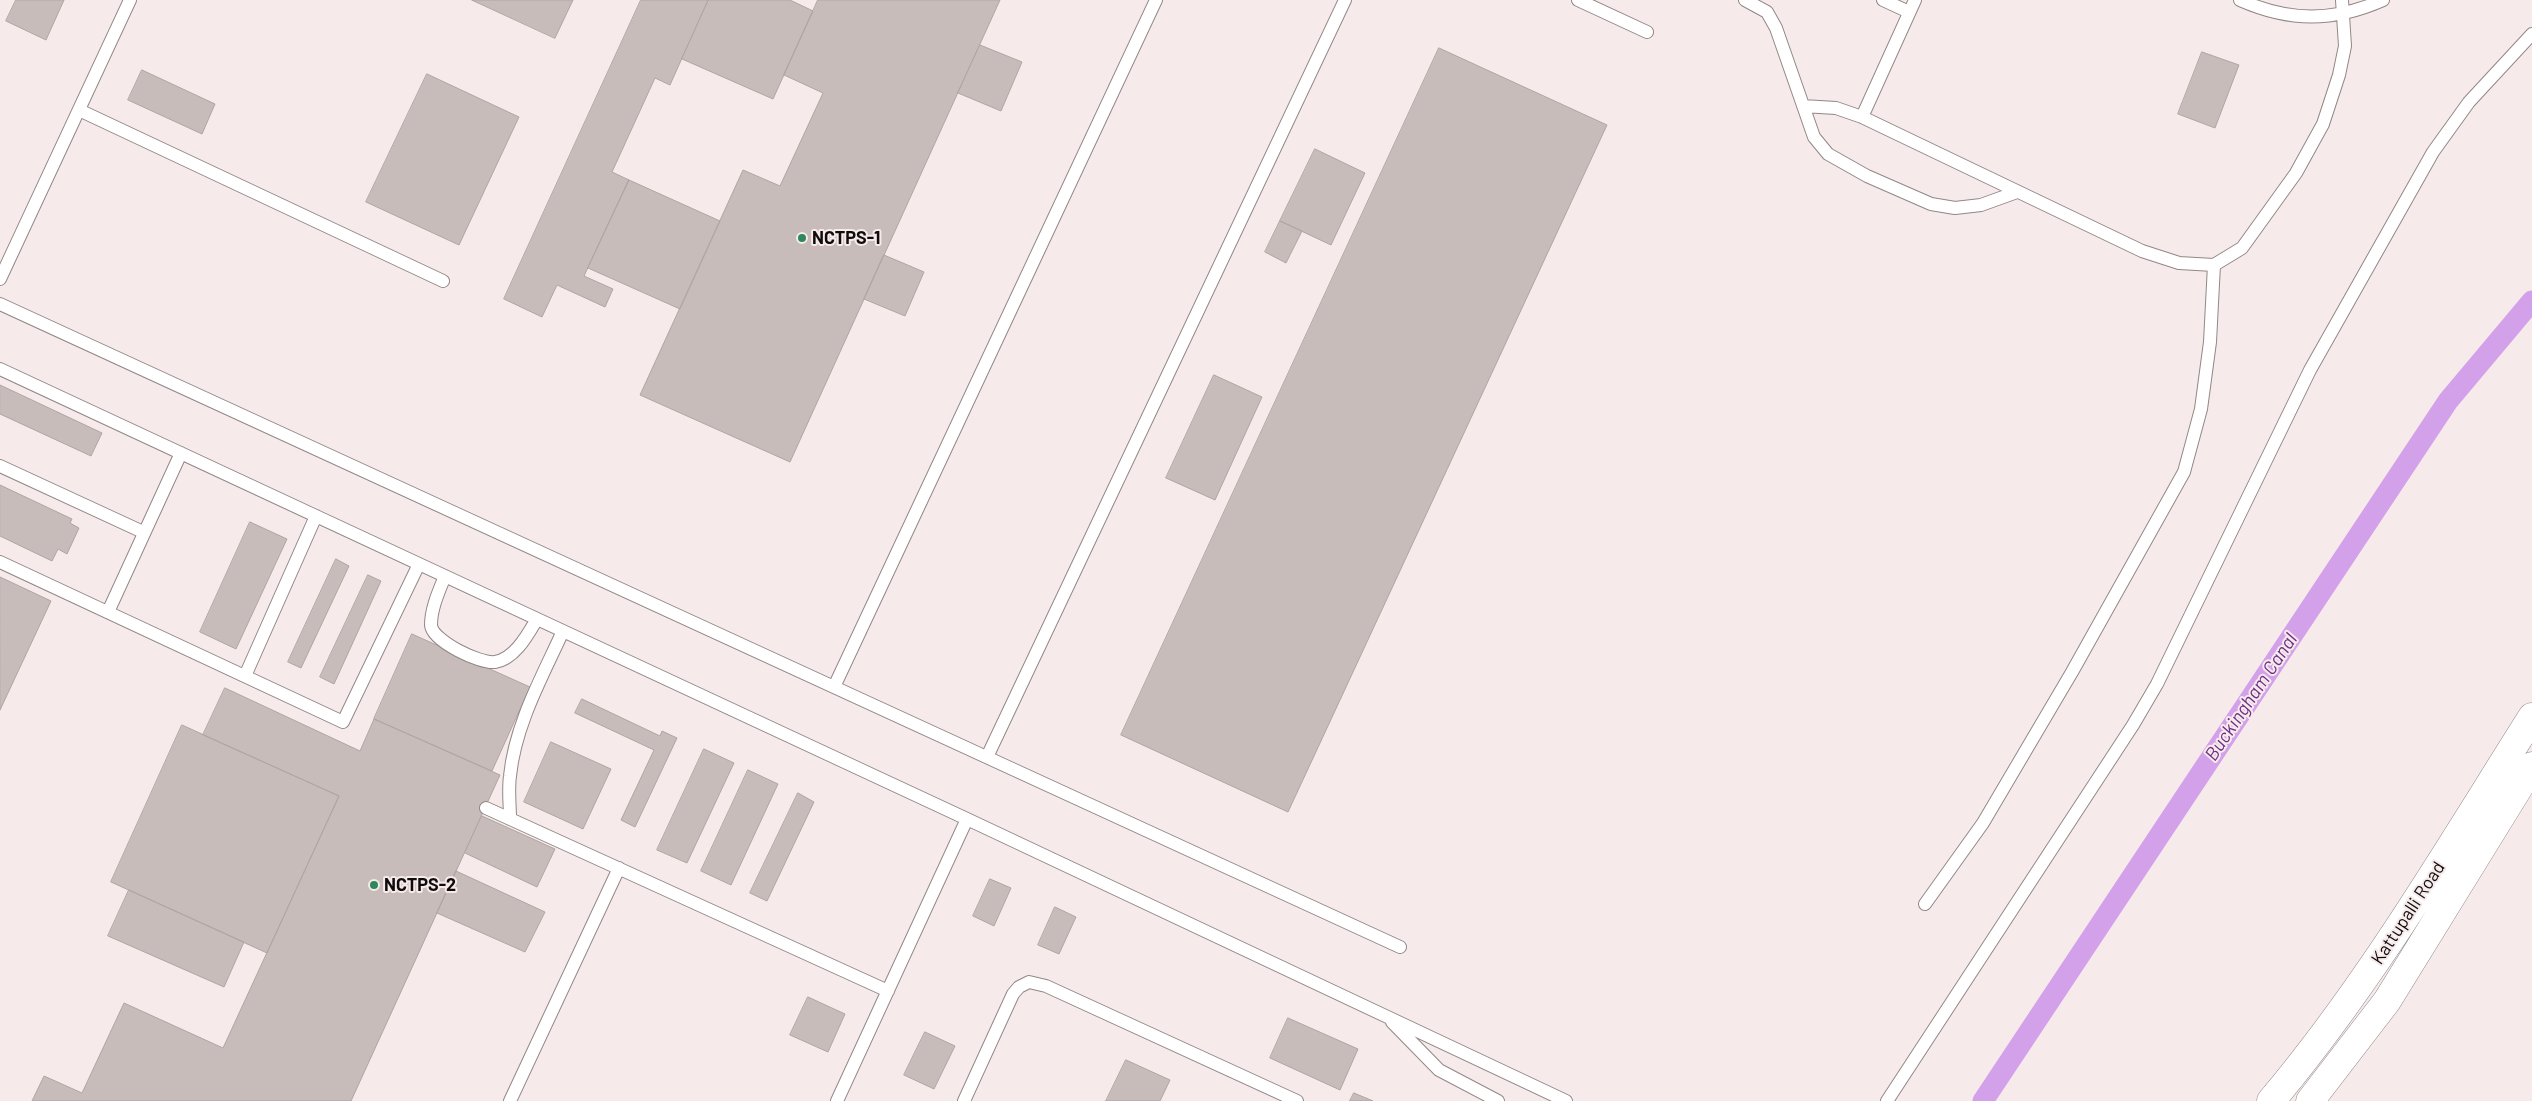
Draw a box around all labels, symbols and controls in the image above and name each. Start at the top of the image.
place label: NCTPS-1 [812,227,880,249]
marker: NCTPS-1 [796,232,808,244]
water label: Buckingham Canal [2200,629,2302,765]
street label: Kattupalli Road [2367,858,2449,968]
place label: NCTPS-2 [384,874,456,896]
marker: NCTPS-2 [368,879,380,891]

